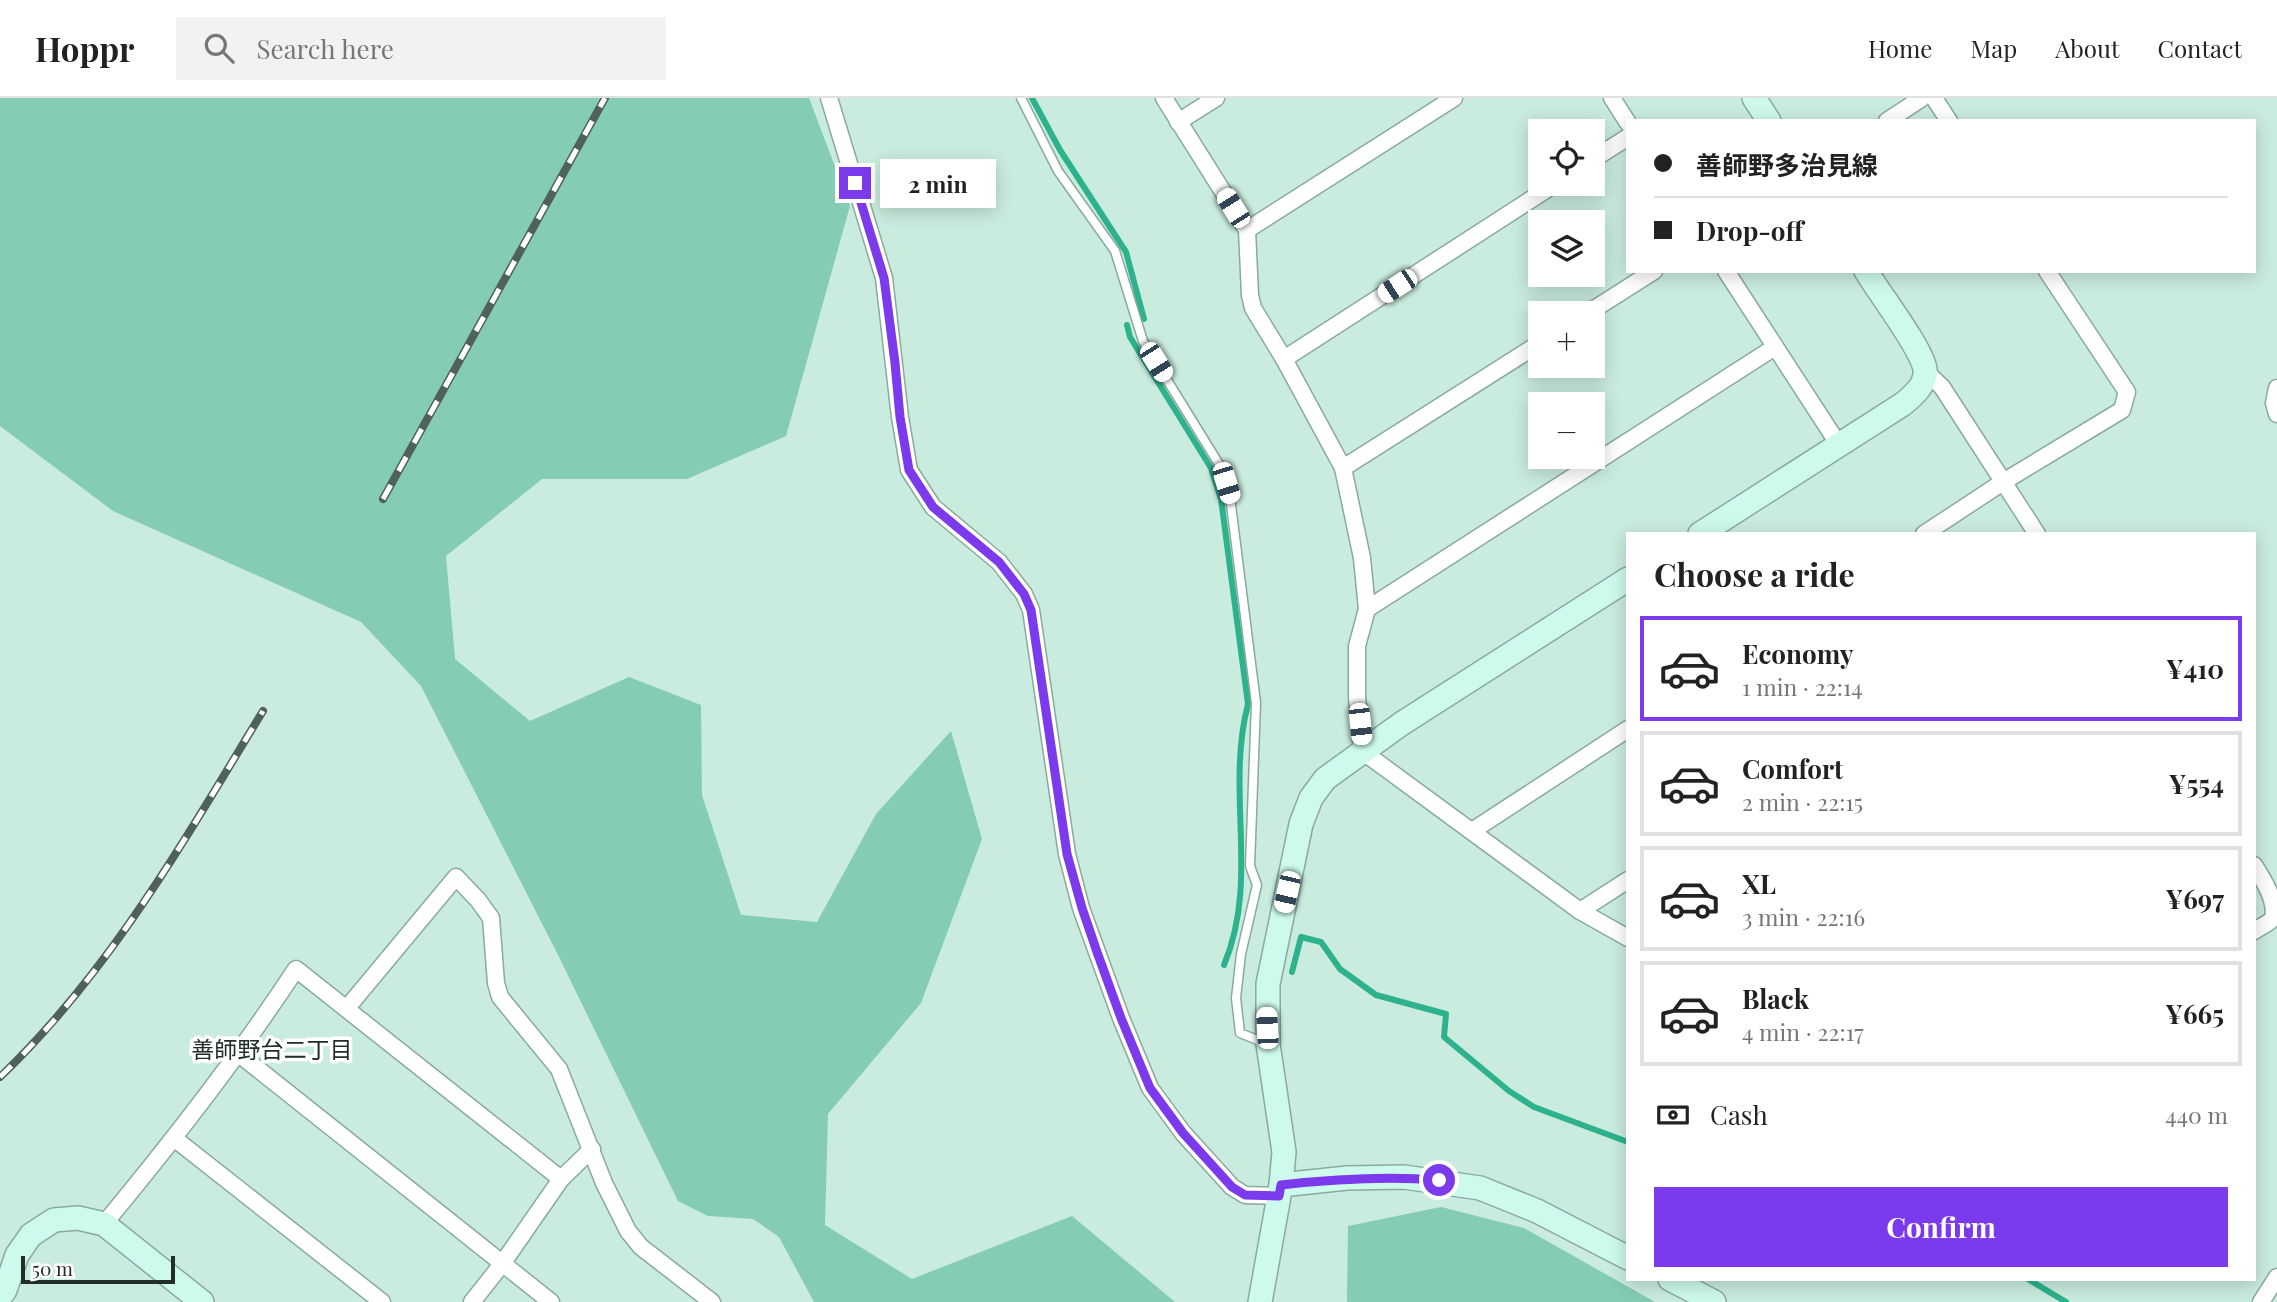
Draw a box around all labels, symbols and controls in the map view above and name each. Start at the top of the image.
search box [176,17,666,80]
text: Hoppr [35,26,134,70]
icon: search [200,29,238,67]
text: Search here [256,31,394,66]
text: Home [1868,32,1932,64]
text: Map [1970,32,2017,64]
text: About [2055,32,2119,64]
text: Contact [2157,32,2242,64]
map controls [1528,119,1605,469]
button: locate [1528,119,1605,196]
text: 善師野多治見線 [1696,147,1878,182]
callout: 2 min [880,158,995,208]
route end [839,167,871,199]
text: 2 min [908,168,968,199]
car [1213,185,1254,231]
button: layers [1528,210,1605,287]
text: Drop-off [1696,213,1803,248]
car [1374,266,1421,306]
button: + [1528,301,1605,378]
car [1136,339,1177,385]
button: − [1528,392,1605,469]
car [1210,460,1243,506]
text: Choose a ride [1654,552,1855,595]
text: Economy [1742,636,1853,671]
icon: car [1658,637,1721,700]
text: ¥410 [2166,651,2224,686]
text: 1 min · 22:14 [1742,671,1863,702]
car [1348,702,1373,746]
text: Comfort [1742,751,1843,786]
icon: car [1658,752,1721,815]
text: ¥554 [2169,766,2224,801]
text: 2 min · 22:15 [1742,786,1863,817]
text: XL [1742,866,1776,901]
icon: car [1658,867,1721,930]
car [1273,869,1302,915]
text: ¥697 [2166,881,2224,916]
text: 3 min · 22:16 [1742,901,1865,932]
text: Black [1742,981,1809,1016]
icon: car [1658,982,1721,1045]
text: ¥665 [2165,996,2224,1031]
car [1256,1006,1279,1050]
text: 4 min · 22:17 [1742,1016,1864,1047]
district label: 善師野台二丁目 [192,1033,353,1064]
icon: cash [1654,1096,1692,1134]
text: Cash [1710,1097,1768,1132]
text: 440 m [2165,1099,2228,1130]
route start [1423,1164,1455,1196]
button: Confirm [1654,1187,2228,1267]
scale bar [21,1253,175,1285]
text: 50 m [32,1255,73,1281]

